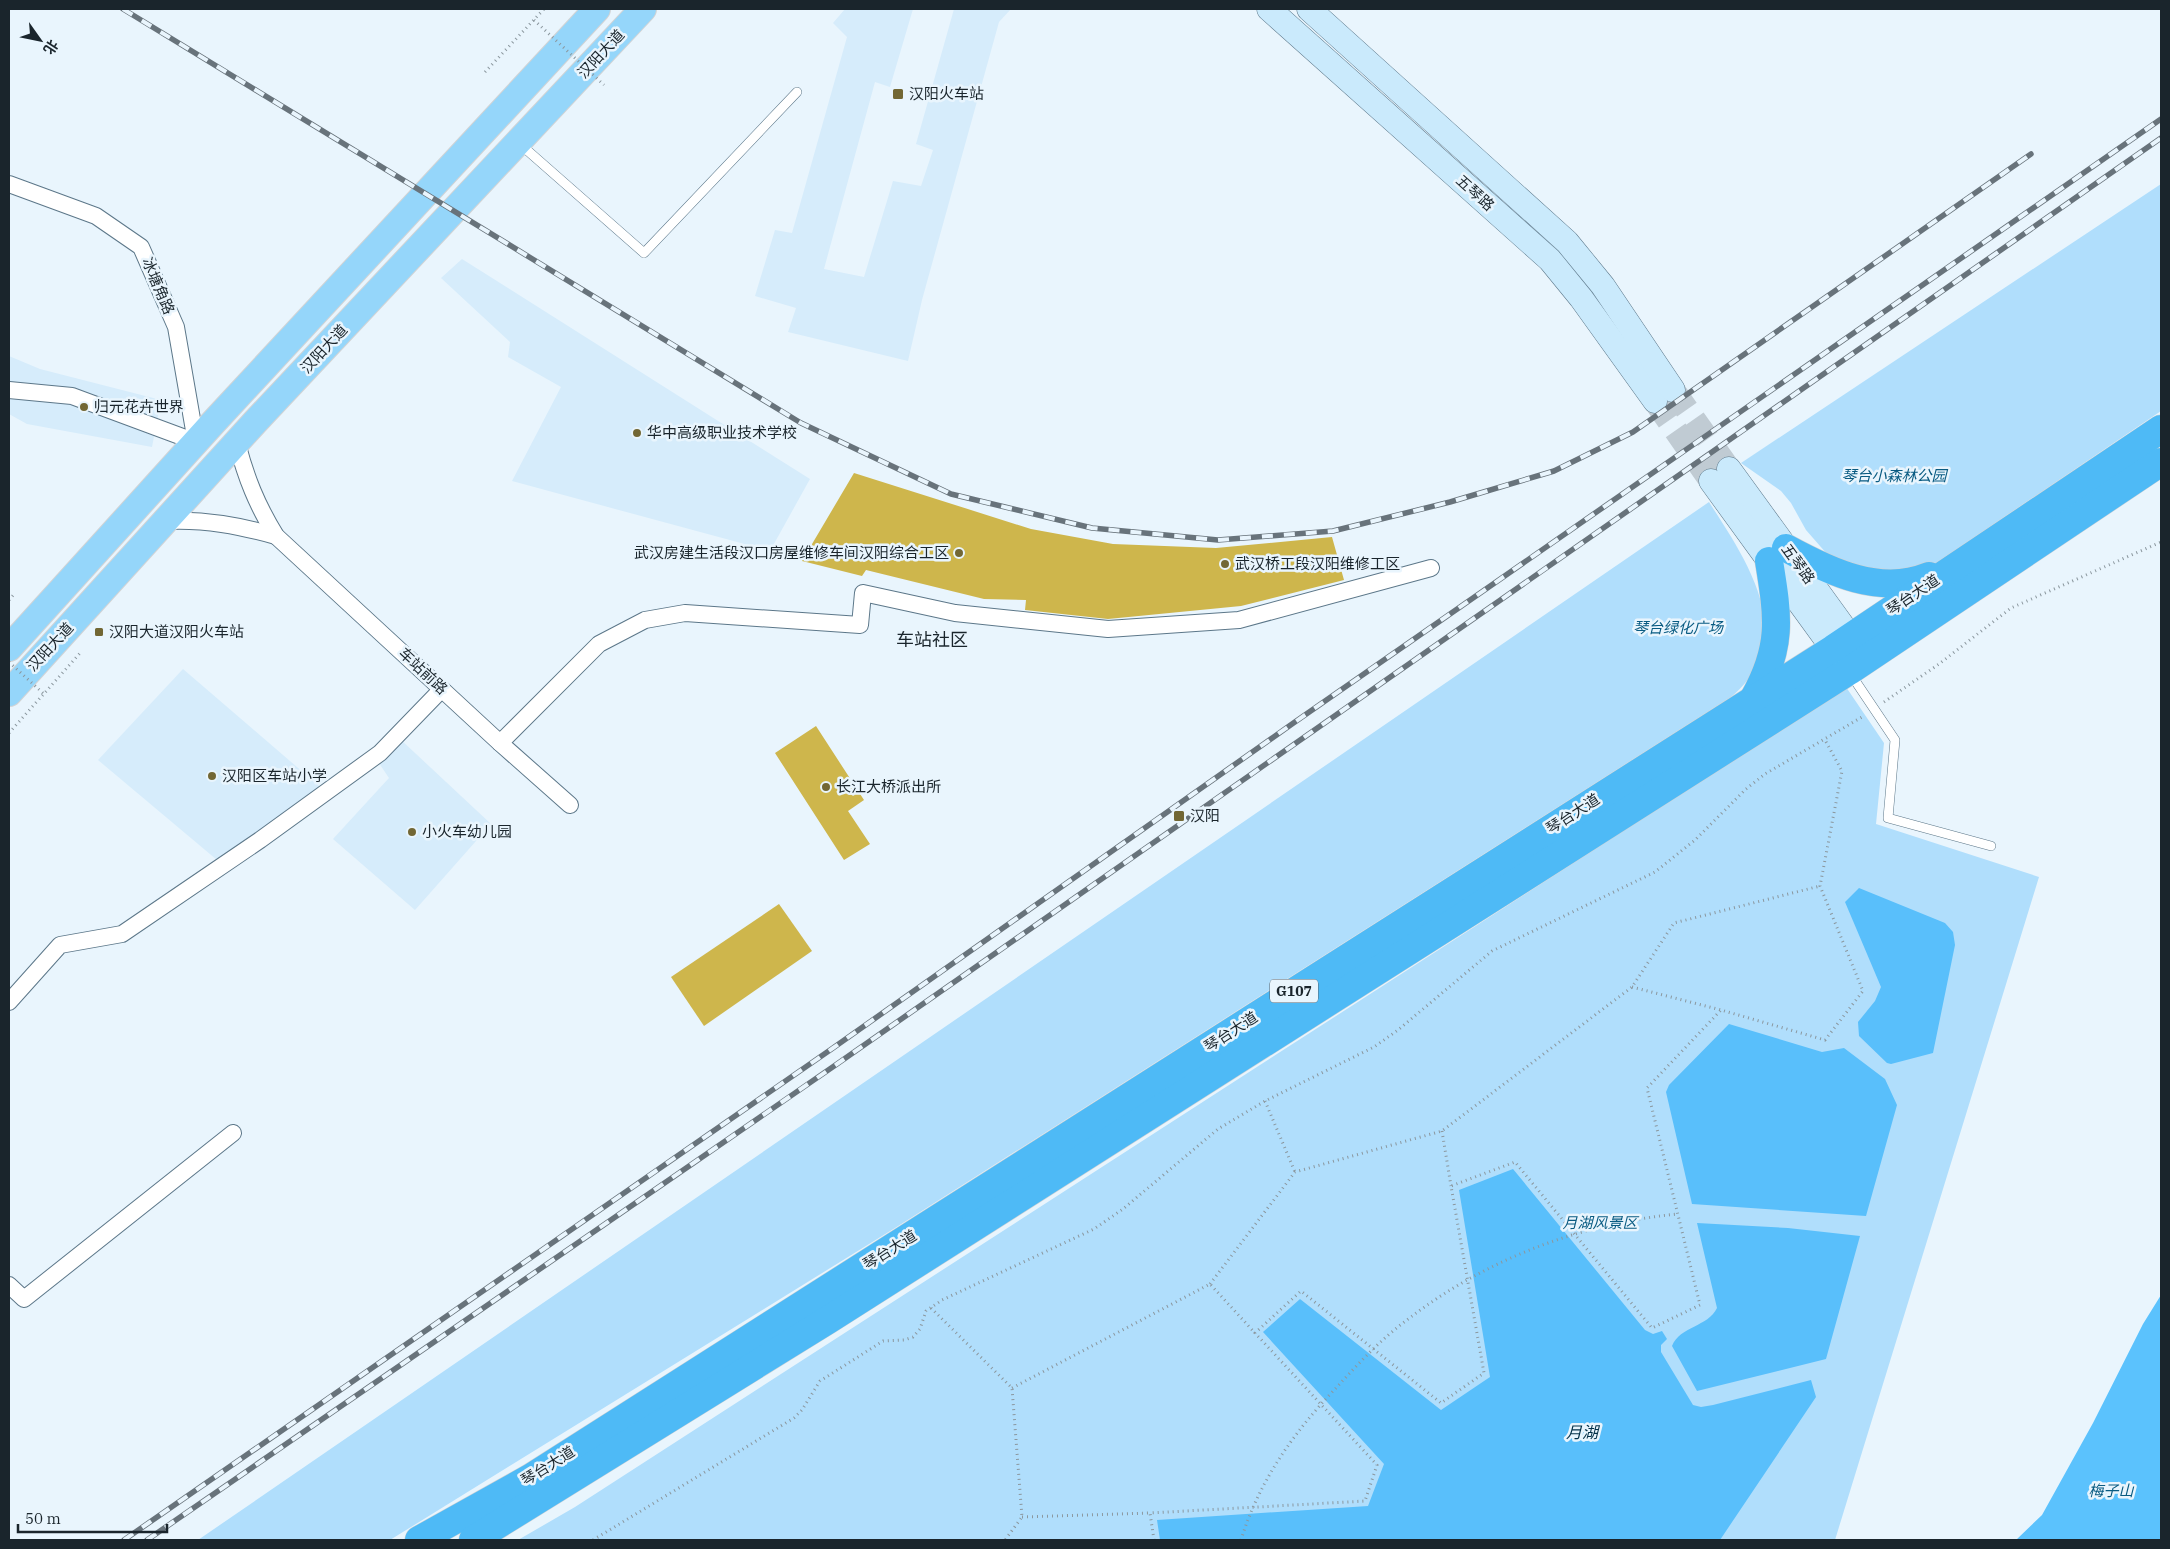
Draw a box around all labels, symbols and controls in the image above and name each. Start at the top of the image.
north arrow [15,15,65,65]
street label: 汉阳大道 [573,25,628,82]
text: 北 [40,36,62,58]
place label: 汉阳火车站 [909,84,984,103]
marker: 汉阳火车站 [891,87,905,101]
street label: 五琴路 [1452,171,1498,215]
street label: 冰塘角路 [138,254,179,317]
street label: 汉阳大道 [296,320,351,377]
place label: 归元花卉世界 [94,397,184,416]
marker: 归元花卉世界 [78,401,90,413]
place label: 华中高级职业技术学校 [647,423,797,442]
marker: 华中高级职业技术学校 [631,427,643,439]
park label: 琴台小森林公园 [1841,466,1948,485]
street label: 五琴路 [1777,540,1819,587]
place label: 武汉房建生活段汉口房屋维修车间汉阳综合工区 [634,543,949,562]
marker: 武汉房建生活段汉口房屋维修车间汉阳综合工区 [953,547,965,559]
place label: 武汉桥工段汉阳维修工区 [1235,554,1400,573]
marker: 武汉桥工段汉阳维修工区 [1219,558,1231,570]
street label: 琴台大道 [1883,570,1943,619]
street label: 汉阳大道 [22,618,77,675]
park label: 琴台绿化广场 [1633,618,1725,637]
place label: 汉阳大道汉阳火车站 [109,622,244,641]
marker: 汉阳大道汉阳火车站 [93,626,105,638]
district label: 车站社区 [896,628,968,651]
street label: 车站前路 [395,643,452,698]
place label: 汉阳区车站小学 [222,766,327,785]
marker: 汉阳区车站小学 [206,770,218,782]
place label: 长江大桥派出所 [836,777,941,796]
marker: 长江大桥派出所 [820,781,832,793]
street label: 琴台大道 [1542,789,1603,838]
place label: 汉阳 [1190,806,1220,825]
marker: 汉阳 [1172,809,1186,823]
place label: 小火车幼儿园 [422,822,512,841]
marker: 小火车幼儿园 [406,826,418,838]
road number: G107 [1270,979,1318,1002]
street label: 琴台大道 [1200,1007,1261,1056]
park label: 月湖风景区 [1562,1213,1639,1232]
street label: 琴台大道 [859,1226,920,1274]
water label: 月湖 [1566,1422,1601,1442]
street label: 琴台大道 [517,1442,578,1490]
park label: 梅子山 [2088,1481,2134,1500]
scale bar [18,1502,166,1534]
text: 50 m [25,1509,61,1528]

